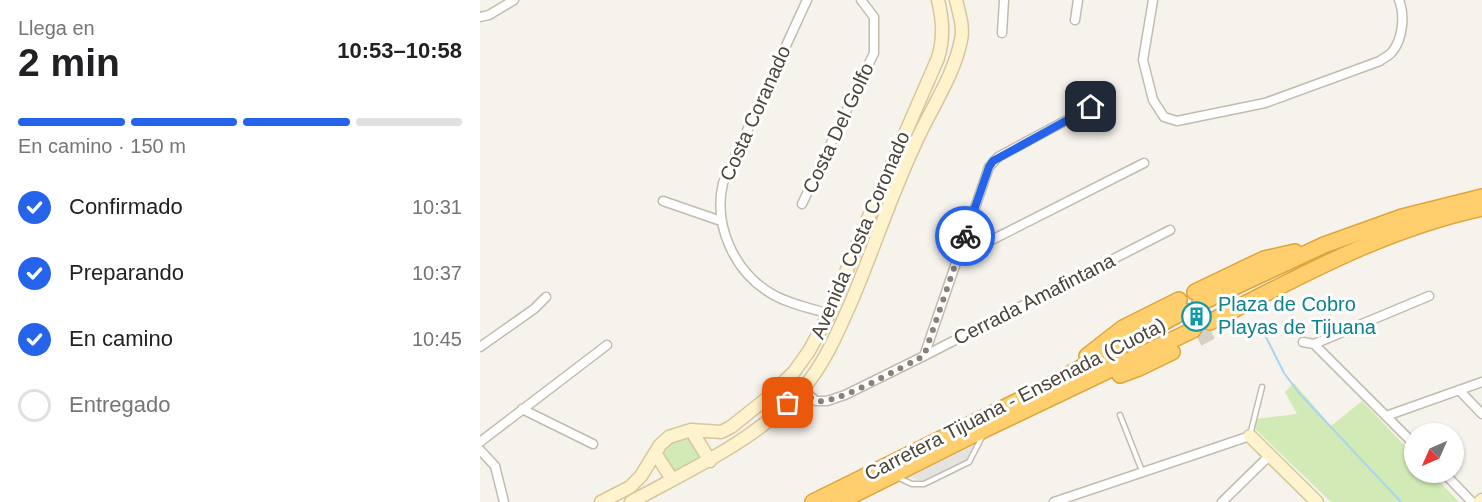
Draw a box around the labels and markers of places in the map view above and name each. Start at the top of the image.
pin [1065,81,1116,132]
place label: Plaza de Cobro Playas de Tijuana [1218,293,1377,338]
building icon: Plaza de Cobro Playas de Tijuana [1181,300,1213,332]
pin [762,377,813,428]

